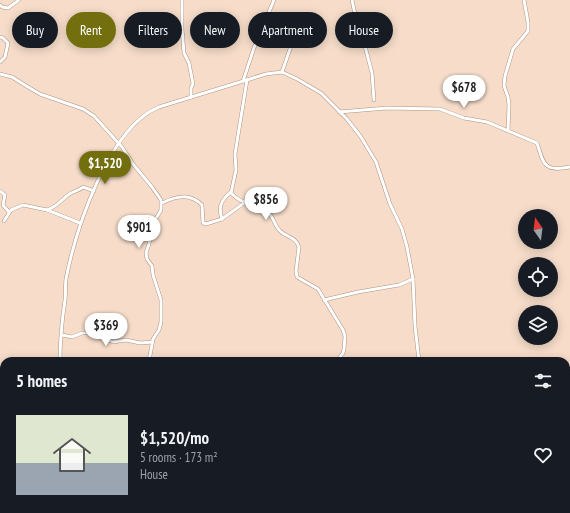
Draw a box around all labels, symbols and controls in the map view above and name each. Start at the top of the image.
chip: Buy [12,12,58,48]
chip: Rent [66,12,116,48]
chip: Filters [124,12,182,48]
chip: New [190,12,240,48]
chip: Apartment [248,12,327,48]
chip: House [335,12,393,48]
pin: $678 [440,75,488,109]
text: $678 [452,79,476,96]
pin: $1,520 [72,151,138,185]
text: $1,520 [88,155,122,172]
pin: $856 [242,187,290,221]
text: $856 [254,191,278,208]
north arrow [518,209,558,249]
map controls [518,209,558,345]
pin: $901 [115,215,163,249]
text: $901 [127,219,151,236]
button: locate [518,257,558,297]
button: layers [518,305,558,345]
pin: $369 [82,313,130,347]
text: $369 [94,317,118,334]
text: 5 homes [16,370,67,392]
icon: filters [532,370,554,392]
text: $1,520/mo [140,427,209,449]
icon: home [48,431,96,479]
icon: heart [532,444,554,466]
text: 5 rooms · 173 m² [140,449,218,466]
text: House [140,466,168,483]

